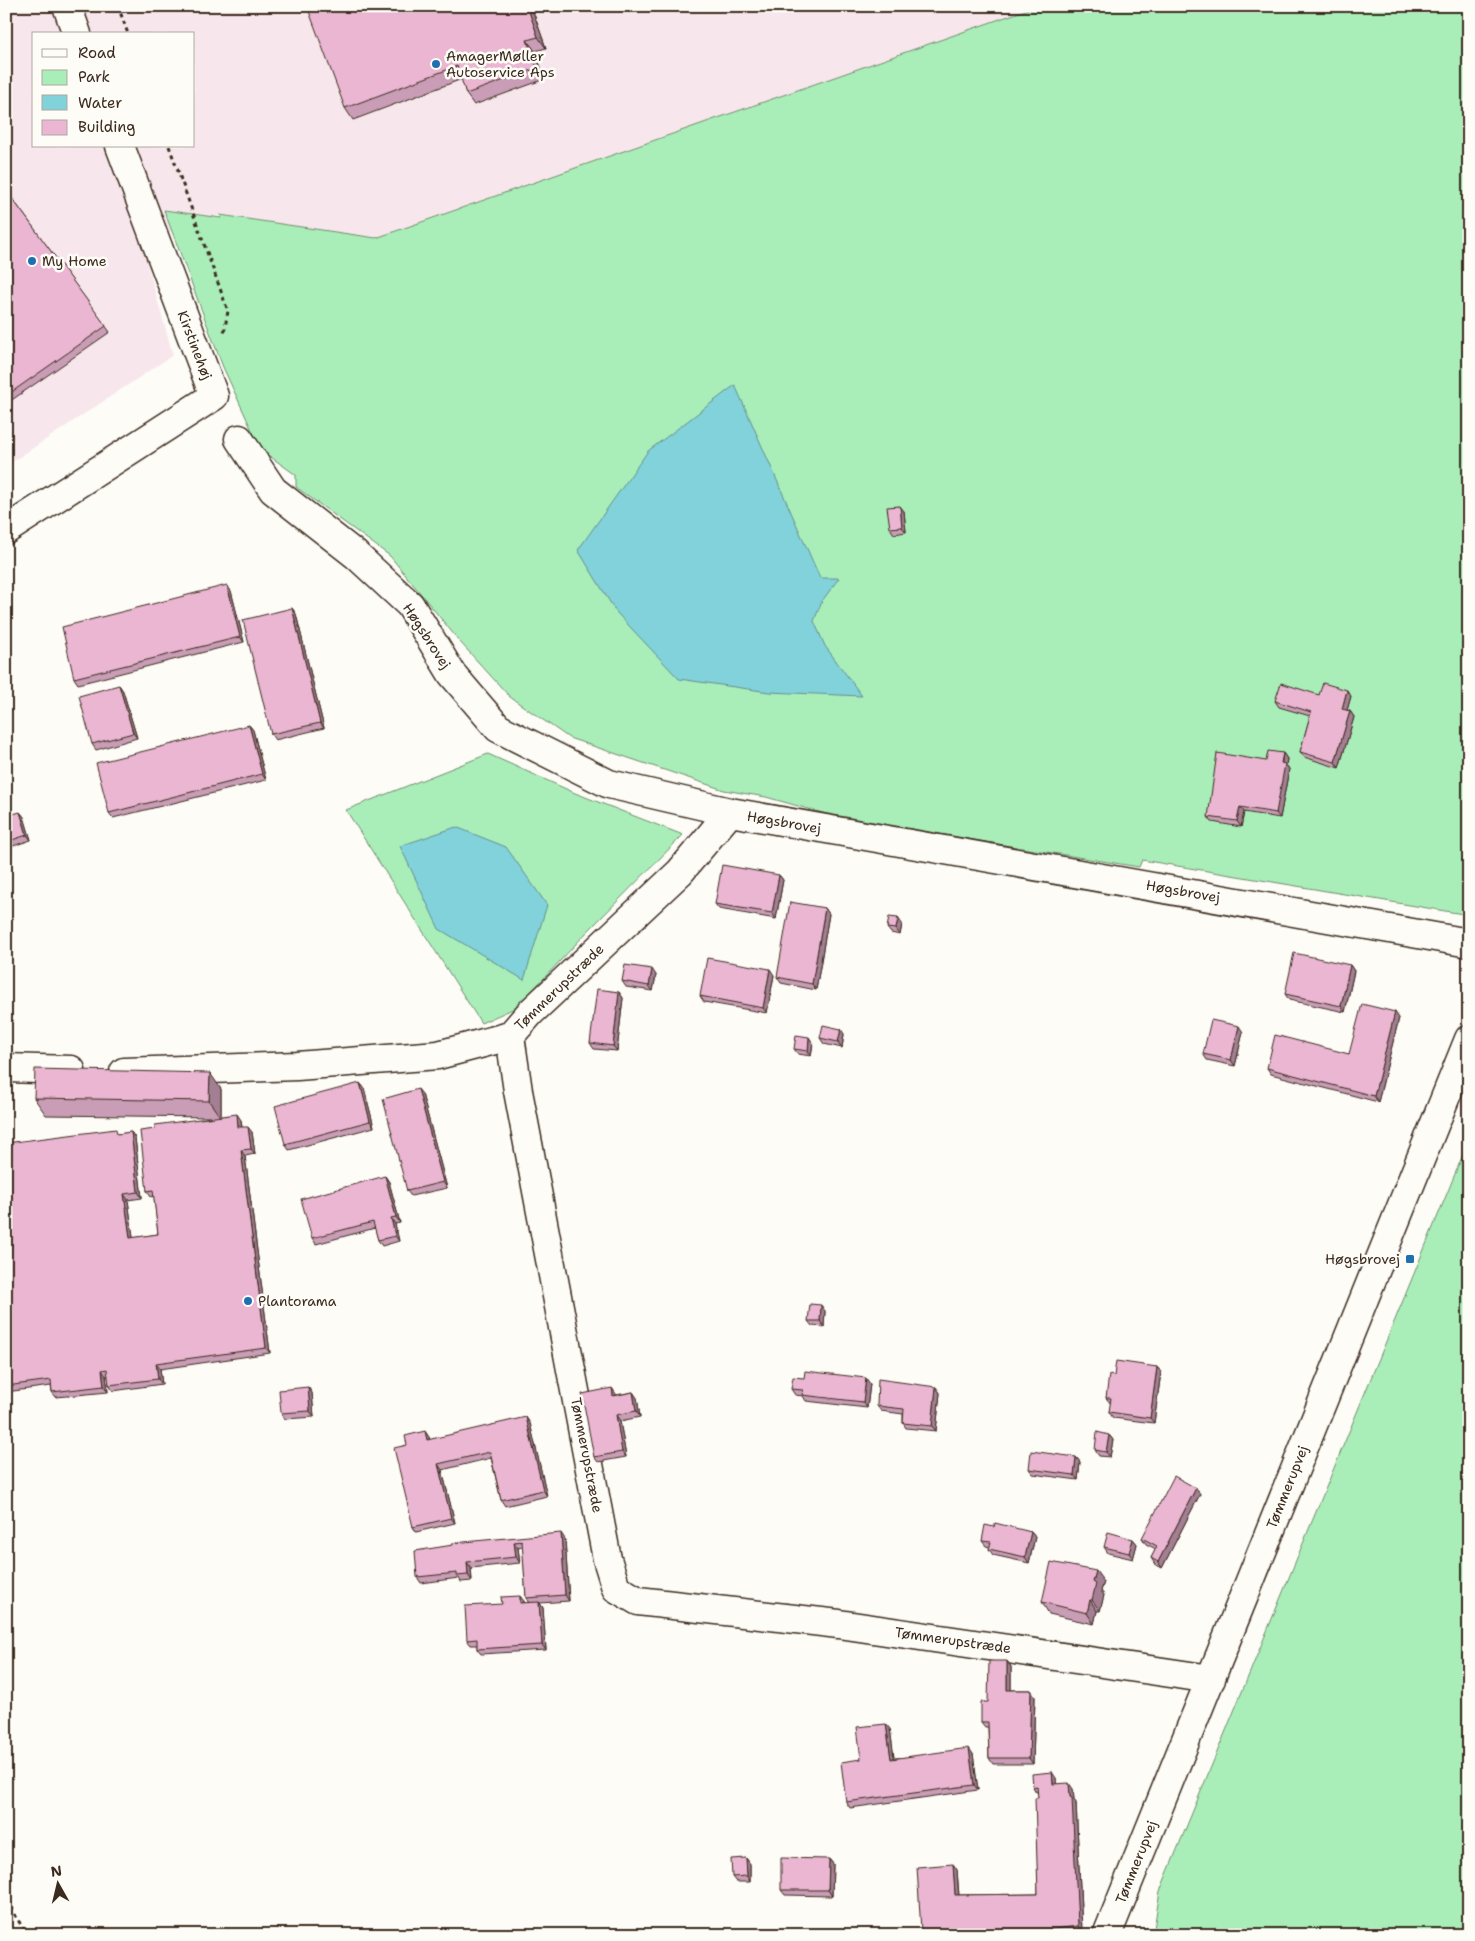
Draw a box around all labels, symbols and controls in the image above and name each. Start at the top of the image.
legend [32,32,195,148]
text: Road [78,43,116,63]
place label: AmagerMøller Autoservice Aps [446,47,555,81]
marker: AmagerMøller Autoservice Aps [430,58,442,70]
text: Park [78,67,110,87]
text: Water [78,93,122,113]
text: Building [78,117,135,137]
place label: My Home [42,252,107,270]
marker: My Home [26,255,38,267]
street label: Kirstinehøj [174,308,216,382]
street label: Høgsbrovej [399,600,455,672]
street label: Høgsbrovej [745,807,823,837]
street label: Høgsbrovej [1144,876,1222,906]
street label: Tømmerupstræde [511,940,607,1034]
place label: Høgsbrovej [1325,1250,1400,1268]
marker: Høgsbrovej [1404,1253,1416,1265]
place label: Plantorama [258,1292,337,1310]
marker: Plantorama [242,1295,254,1307]
street label: Tømmerupstræde [567,1396,607,1514]
street label: Tømmerupvej [1262,1443,1312,1531]
street label: Tømmerupstræde [894,1623,1012,1657]
street label: Tømmerupvej [1111,1818,1161,1906]
north arrow [32,1858,82,1908]
text: N [49,1861,63,1881]

